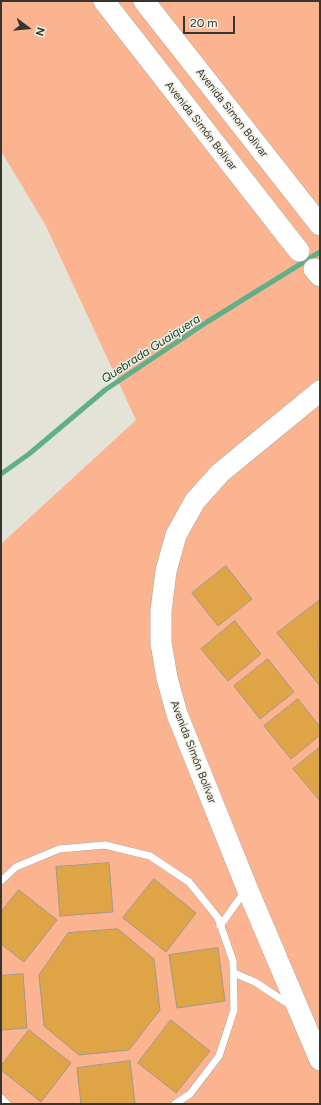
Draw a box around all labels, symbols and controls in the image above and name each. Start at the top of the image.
north arrow [8,8,48,48]
scale bar [185,8,237,34]
text: 20 m [190,16,218,30]
text: N [33,26,47,37]
street label: Avenida Simon Bolivar [193,66,271,160]
street label: Avenida Simón Bolívar [162,79,240,173]
water label: Quebrada Guaiquera [99,312,203,386]
street label: Avenida Simón Bolívar [167,699,219,805]

